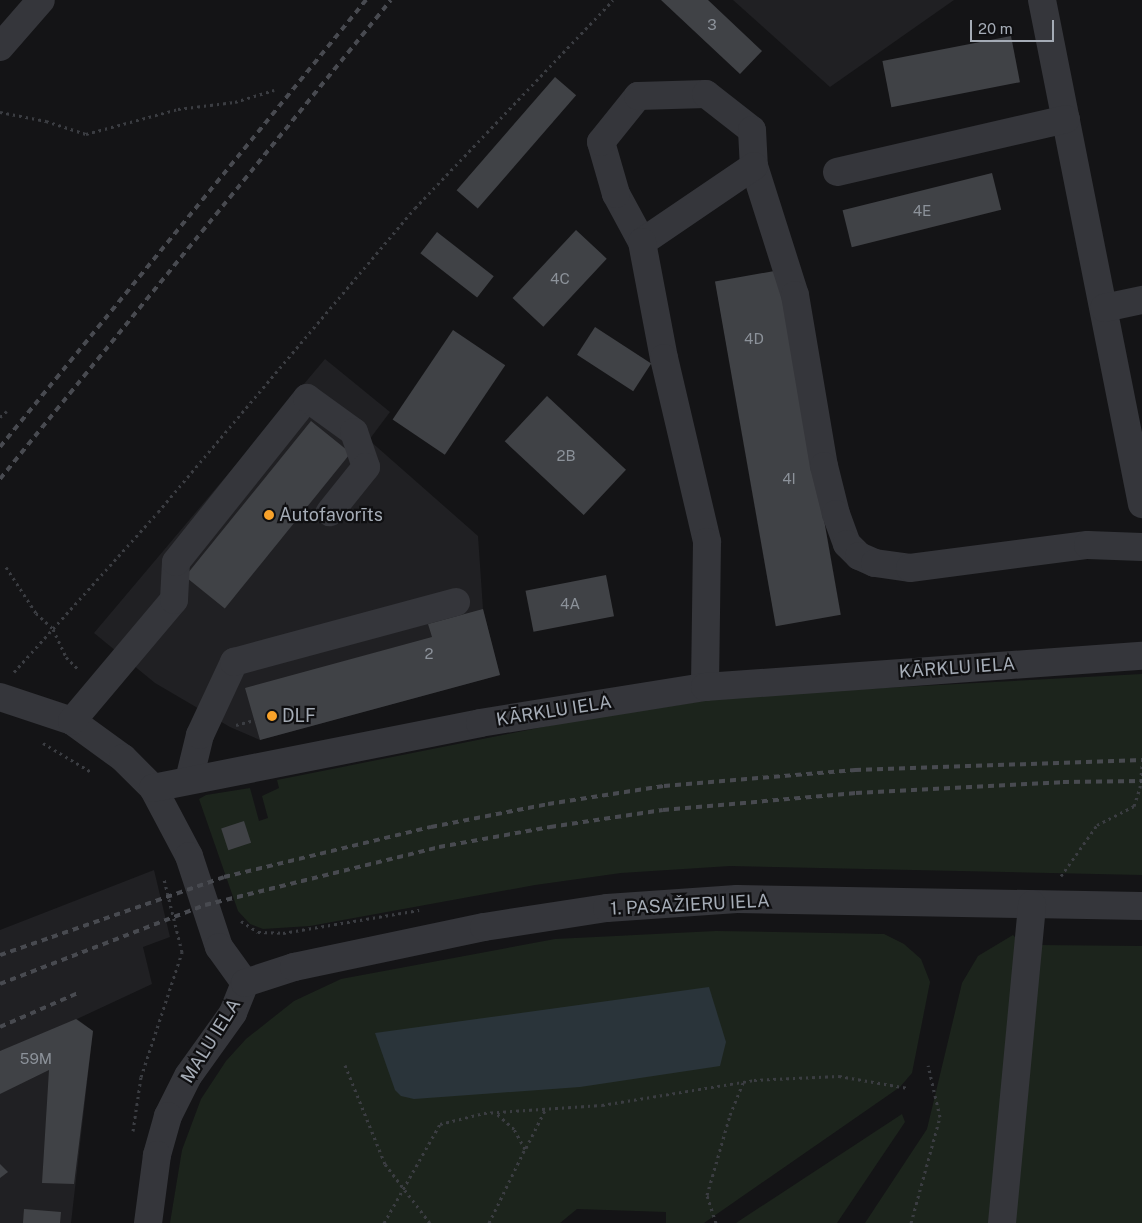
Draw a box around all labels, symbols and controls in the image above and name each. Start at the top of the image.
scale bar [972,10,1056,42]
house number: 3 [707,16,717,34]
text: 20 m [978,20,1013,37]
house number: 4E [913,202,931,220]
house number: 4C [550,270,570,288]
house number: 4D [744,330,764,348]
house number: 2B [557,447,575,465]
house number: 4I [782,470,796,488]
place label: Autofavorīts [279,504,383,526]
marker: Autofavorīts [263,509,275,521]
house number: 4A [560,595,580,613]
house number: 2 [425,645,433,663]
street label: KĀRKLU IELA [898,653,1016,683]
street label: KĀRKLU IELA [495,691,613,731]
place label: DLF [282,705,316,727]
marker: DLF [266,710,278,722]
street label: 1. PASAŽIERU IELA [610,890,770,920]
street label: MALU IELA [177,995,245,1087]
house number: 59M [20,1050,52,1068]

